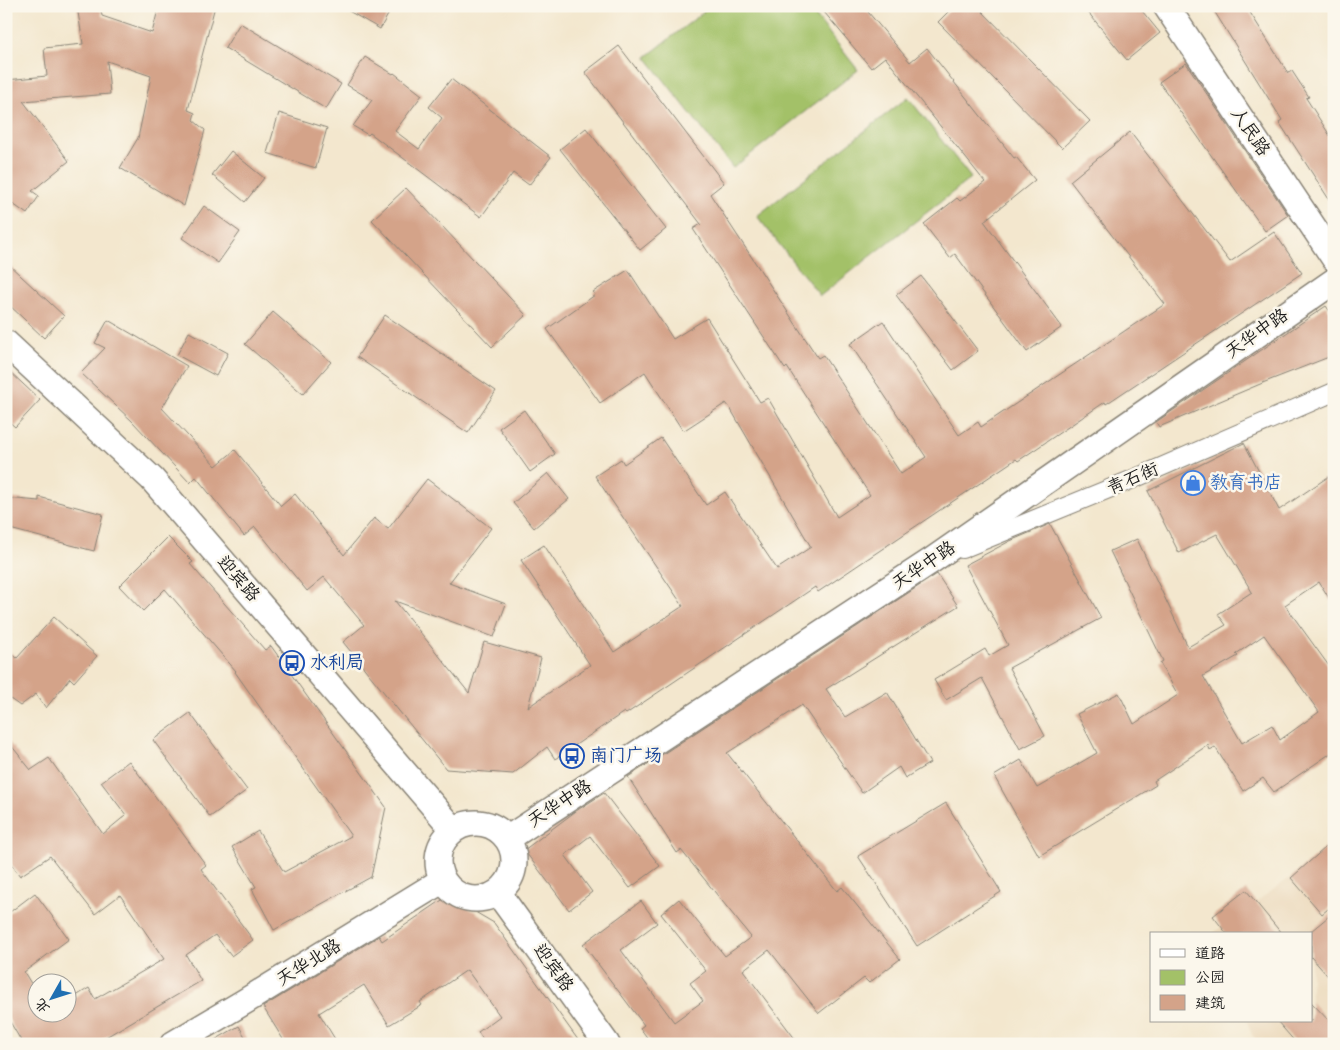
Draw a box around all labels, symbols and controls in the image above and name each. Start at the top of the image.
street label: 人民路 [1225,103,1275,161]
street label: 天华中路 [1221,304,1293,364]
street label: 青石街 [1103,457,1163,501]
shop icon: 教育书店 [1180,470,1206,496]
place label: 教育书店 [1210,471,1282,495]
street label: 天华中路 [887,536,961,596]
street label: 迎宾路 [211,551,265,607]
bus stop icon: 水利局 [279,650,305,676]
place label: 水利局 [310,651,364,675]
bus stop icon: 南门广场 [559,743,585,769]
place label: 南门广场 [590,744,662,768]
street label: 天华中路 [523,774,597,834]
legend [1150,932,1312,1022]
street label: 天华北路 [272,934,346,992]
street label: 迎宾路 [527,939,579,997]
text: 道路 [1195,944,1225,964]
text: 公园 [1195,968,1225,988]
north arrow [28,972,78,1022]
text: 北 [31,994,54,1017]
text: 建筑 [1195,994,1225,1014]

